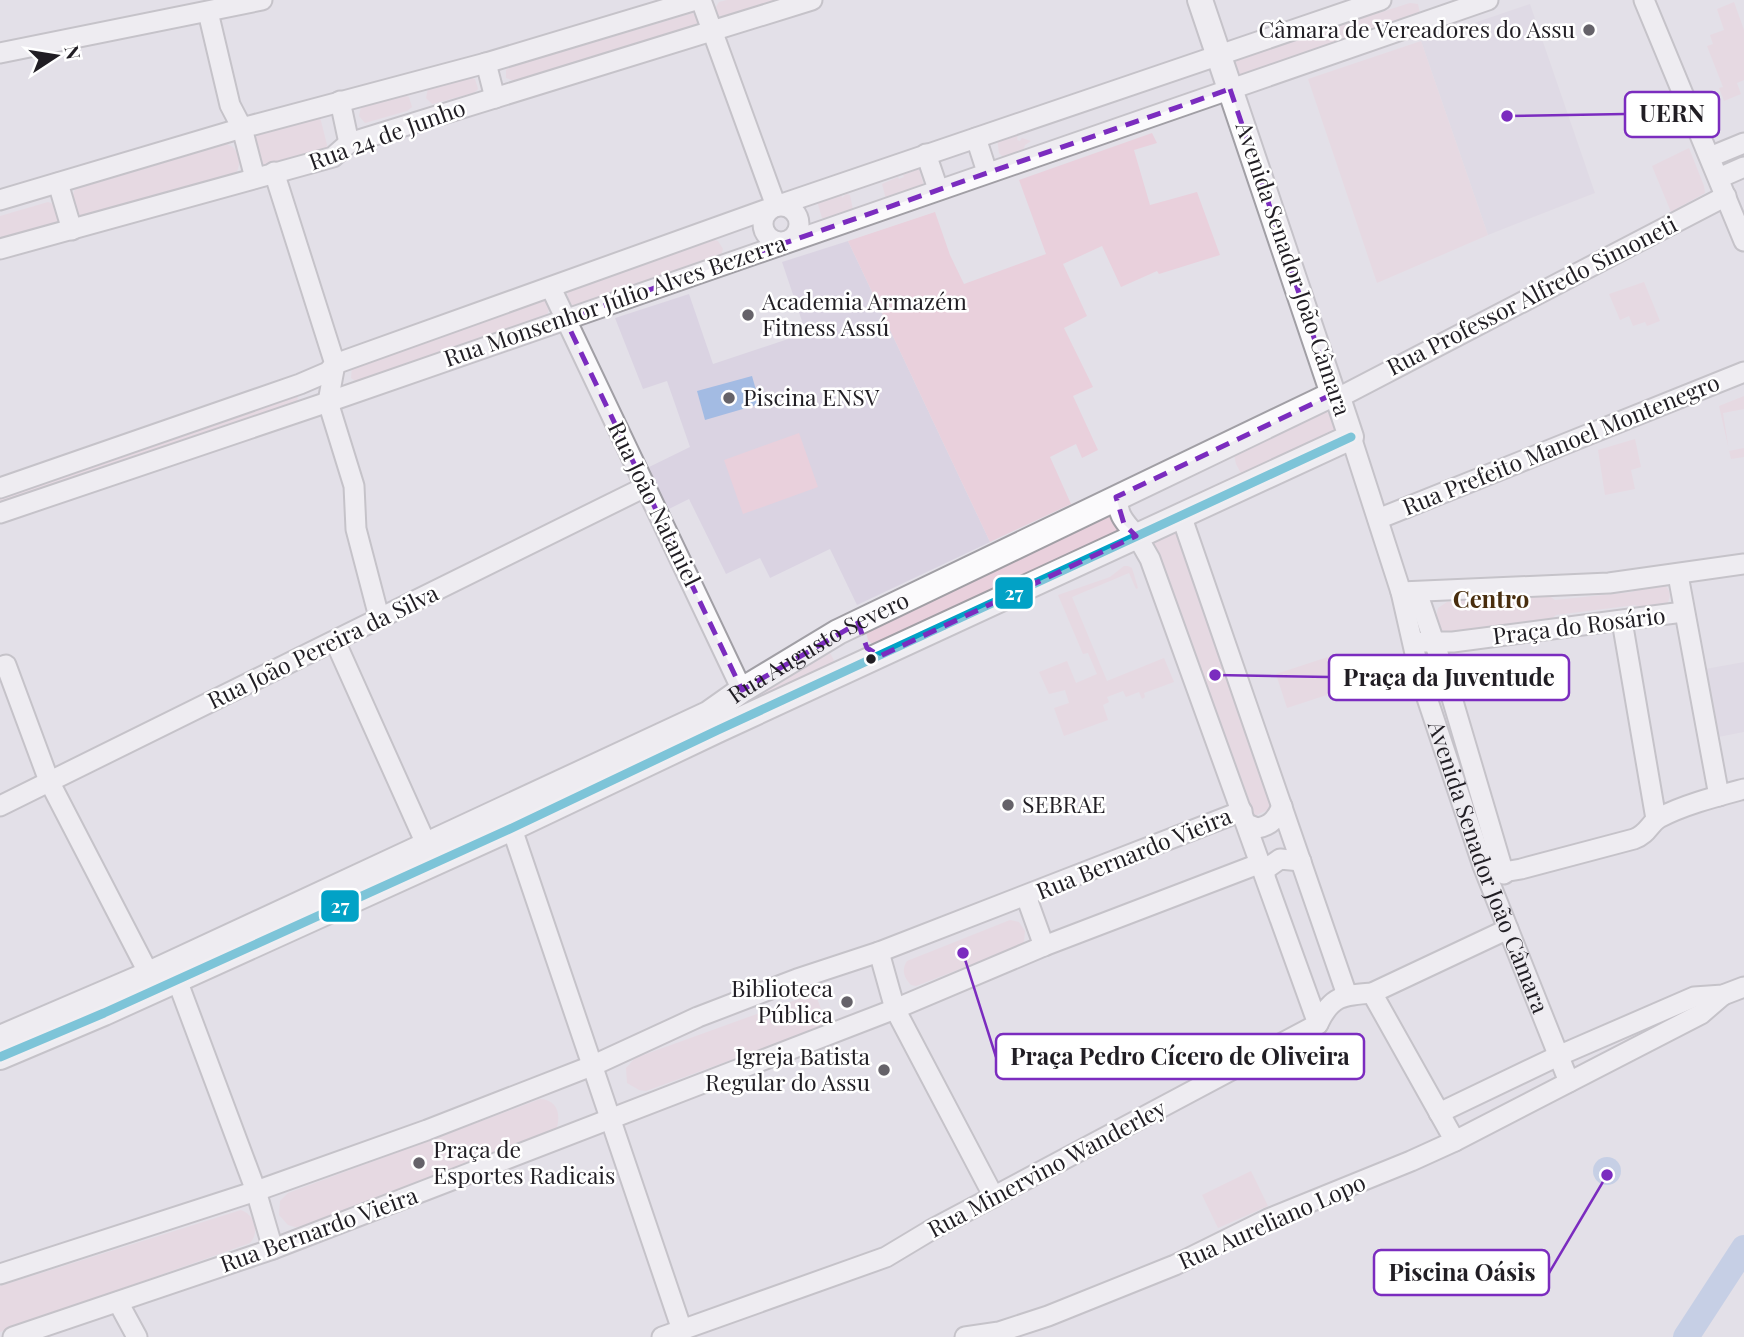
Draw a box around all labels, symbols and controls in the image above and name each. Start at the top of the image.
place label: Câmara de Vereadores do Assu [1258,13,1575,44]
north arrow [21,21,91,91]
marker: Câmara de Vereadores do Assu [1581,22,1597,38]
text: N [59,43,88,62]
street label: Rua 24 de Junho [304,91,469,176]
callout: UERN [1625,92,1719,137]
text: UERN [1639,96,1705,128]
street label: Avenida Senador João Câmara [1229,116,1360,420]
street label: Rua Professor Alfredo Simoneti [1381,208,1682,382]
street label: Rua Monsenhor Júlio Alves Bezerra [439,226,790,373]
place label: Academia Armazém Fitness Assú [761,285,968,342]
marker: Academia Armazém Fitness Assú [740,307,756,323]
street label: Rua Prefeito Manoel Montenegro [1397,366,1724,522]
place label: Piscina ENSV [743,381,880,412]
marker: Piscina ENSV [721,390,737,406]
street label: Rua João Nataniel [602,416,709,591]
street label: Rua João Pereira da Silva [202,576,443,715]
line badge: 27 [994,576,1034,610]
text: 27 [1005,579,1024,605]
district label: Centro [1453,582,1529,614]
street label: Rua Augusto Severo [721,583,913,709]
street label: Praça do Rosário [1491,599,1667,650]
unlabelled marker [864,652,878,666]
callout: Praça da Juventude [1329,655,1569,700]
text: Praça da Juventude [1343,660,1555,692]
street label: Avenida Senador João Câmara [1421,716,1557,1018]
place label: SEBRAE [1022,788,1106,819]
marker: SEBRAE [1000,797,1016,813]
street label: Rua Bernardo Vieira [1031,799,1236,906]
line badge: 27 [320,889,360,923]
text: 27 [331,892,350,918]
place label: Biblioteca Pública [731,972,834,1029]
marker: Biblioteca Pública [839,994,855,1010]
callout: Praça Pedro Cícero de Oliveira [996,1034,1364,1079]
text: Praça Pedro Cícero de Oliveira [1010,1039,1350,1071]
place label: Igreja Batista Regular do Assu [705,1040,871,1097]
marker: Igreja Batista Regular do Assu [876,1062,892,1078]
street label: Rua Minervino Wanderley [922,1091,1171,1244]
place label: Praça de Esportes Radicais [433,1133,615,1190]
marker: Praça de Esportes Radicais [411,1155,427,1171]
street label: Rua Aureliano Lopo [1173,1165,1370,1276]
street label: Rua Bernardo Vieira [216,1178,422,1279]
callout: Piscina Oásis [1374,1250,1549,1295]
text: Piscina Oásis [1388,1255,1536,1287]

